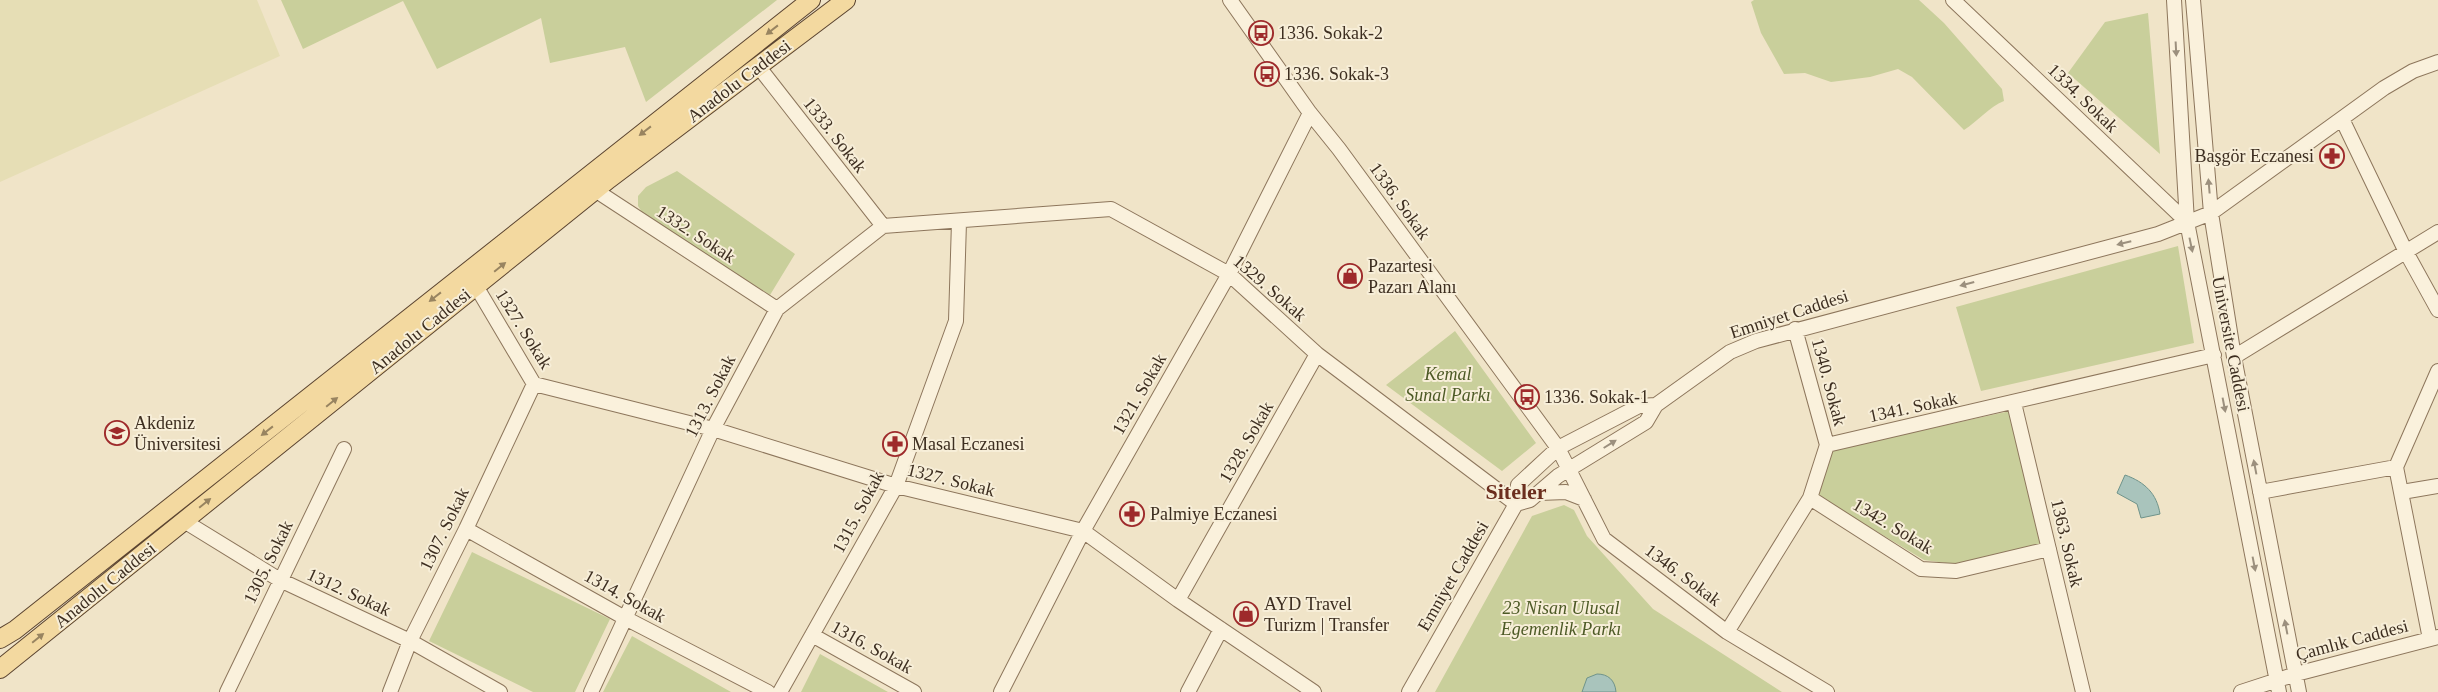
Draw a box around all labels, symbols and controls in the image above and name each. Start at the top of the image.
bus stop icon: 1336. Sokak-2 [1248,20,1274,46]
place label: 1336. Sokak-2 [1278,23,1383,43]
one-way arrow [766,25,779,36]
street label: Anadolu Caddesi [683,36,795,126]
one-way arrow [2173,41,2181,57]
street label: 1334. Sokak [2044,60,2122,136]
bus stop icon: 1336. Sokak-3 [1254,61,1280,87]
place label: 1336. Sokak-3 [1284,64,1389,84]
street label: 1333. Sokak [799,93,871,177]
one-way arrow [639,126,652,137]
pharmacy icon: Başgör Eczanesi [2319,143,2345,169]
place label: Başgör Eczanesi [2195,146,2314,166]
street label: 1336. Sokak [1365,159,1435,243]
one-way arrow [2204,178,2212,194]
street label: 1332. Sokak [653,201,739,267]
one-way arrow [2188,238,2196,254]
one-way arrow [2117,239,2132,247]
street label: 1329. Sokak [1229,251,1311,325]
place label: Pazartesi Pazarı Alanı [1368,256,1456,297]
one-way arrow [493,261,506,272]
shop icon: Pazartesi Pazarı Alanı [1337,263,1363,289]
street label: Universite Caddesi [2208,275,2254,413]
one-way arrow [1959,280,1974,288]
street label: Anadolu Caddesi [365,284,475,378]
street label: Emniyet Caddesi [1727,285,1851,343]
street label: 1327. Sokak [492,286,556,372]
one-way arrow [429,292,442,303]
street label: 1340. Sokak [1808,336,1850,428]
street label: 1321. Sokak [1108,350,1170,438]
street label: 1313. Sokak [681,351,739,441]
park label: Kemal Sunal Parkı [1405,364,1491,405]
bus stop icon: 1336. Sokak-1 [1514,384,1540,410]
place label: 1336. Sokak-1 [1544,387,1649,407]
street label: 1341. Sokak [1867,388,1959,426]
one-way arrow [325,396,338,407]
one-way arrow [2220,397,2228,413]
street label: 1328. Sokak [1215,398,1277,486]
place label: Akdeniz Üniversitesi [134,413,221,454]
school or university icon: Akdeniz Üniversitesi [104,420,130,446]
one-way arrow [260,425,273,436]
pharmacy icon: Masal Eczanesi [882,431,908,457]
place label: Masal Eczanesi [912,434,1024,454]
one-way arrow [1604,439,1617,449]
street label: 1327. Sokak [905,459,997,501]
one-way arrow [2251,460,2259,475]
street label: 1315. Sokak [828,468,888,556]
district label: Siteler [1485,479,1547,504]
street label: 1307. Sokak [415,484,473,574]
street label: 1342. Sokak [1849,494,1937,558]
street label: 1363. Sokak [2047,497,2087,589]
one-way arrow [199,498,212,509]
pharmacy icon: Palmiye Eczanesi [1119,501,1145,527]
place label: Palmiye Eczanesi [1150,504,1277,524]
street label: 1305. Sokak [239,517,297,607]
street label: Emniyet Caddesi [1413,518,1493,634]
street label: Anadolu Caddesi [50,538,160,632]
street label: 1346. Sokak [1641,540,1725,610]
one-way arrow [2251,557,2259,573]
street label: 1312. Sokak [304,564,394,620]
street label: 1314. Sokak [581,565,669,627]
place label: AYD Travel Turizm | Transfer [1264,594,1389,635]
park label: 23 Nisan Ulusal Egemenlik Parkı [1500,598,1621,639]
shop icon: AYD Travel Turizm | Transfer [1233,601,1259,627]
street label: Çamlık Caddesi [2294,615,2410,665]
street label: 1316. Sokak [828,616,916,678]
one-way arrow [2282,619,2290,635]
one-way arrow [31,633,44,644]

